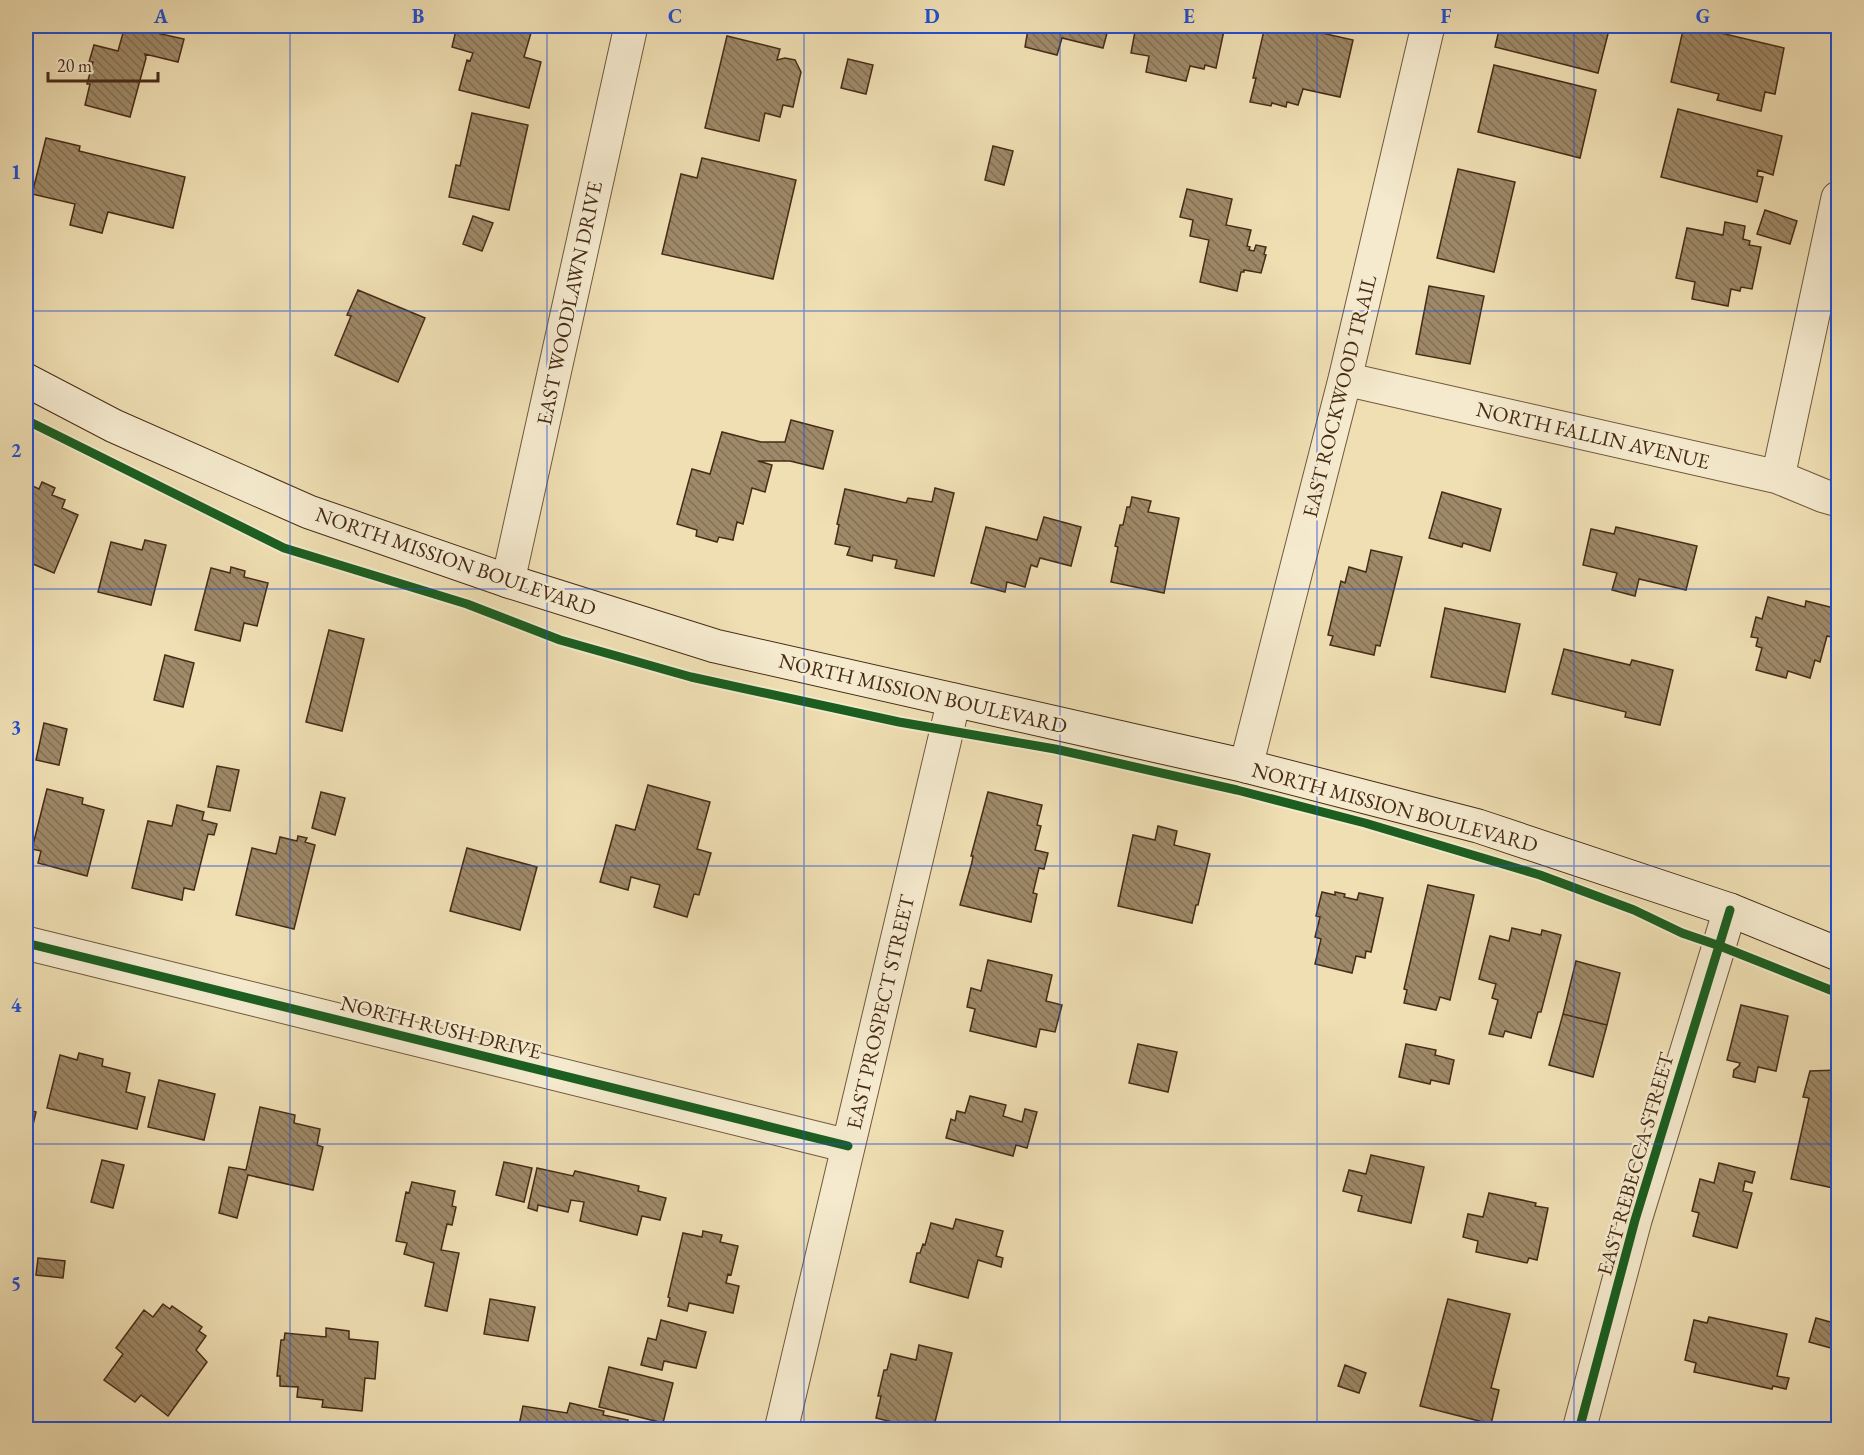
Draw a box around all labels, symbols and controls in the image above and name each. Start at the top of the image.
text: A [153,3,169,29]
text: B [412,3,424,29]
text: C [668,3,682,29]
text: D [924,3,940,29]
text: E [1183,3,1195,29]
text: F [1441,3,1452,29]
text: G [1696,3,1710,29]
scale bar [48,45,158,83]
text: 20 m [57,54,92,77]
text: 1 [11,159,21,185]
street label: EAST WOODLAWN DRIVE [530,178,608,427]
street label: EAST ROCKWOOD TRAIL [1296,271,1382,520]
street label: NORTH FALLIN AVENUE [1474,395,1712,475]
text: 2 [11,437,22,463]
street label: NORTH MISSION BOULEVARD [312,500,600,622]
street label: NORTH MISSION BOULEVARD [776,647,1070,739]
text: 3 [11,714,21,740]
street label: NORTH MISSION BOULEVARD [1249,756,1541,858]
street label: EAST PROSPECT STREET [840,891,920,1132]
street label: NORTH RUSH DRIVE [338,989,544,1065]
text: 4 [11,992,22,1018]
street label: EAST REBECCA STREET [1590,1049,1680,1279]
text: 5 [11,1270,21,1296]

